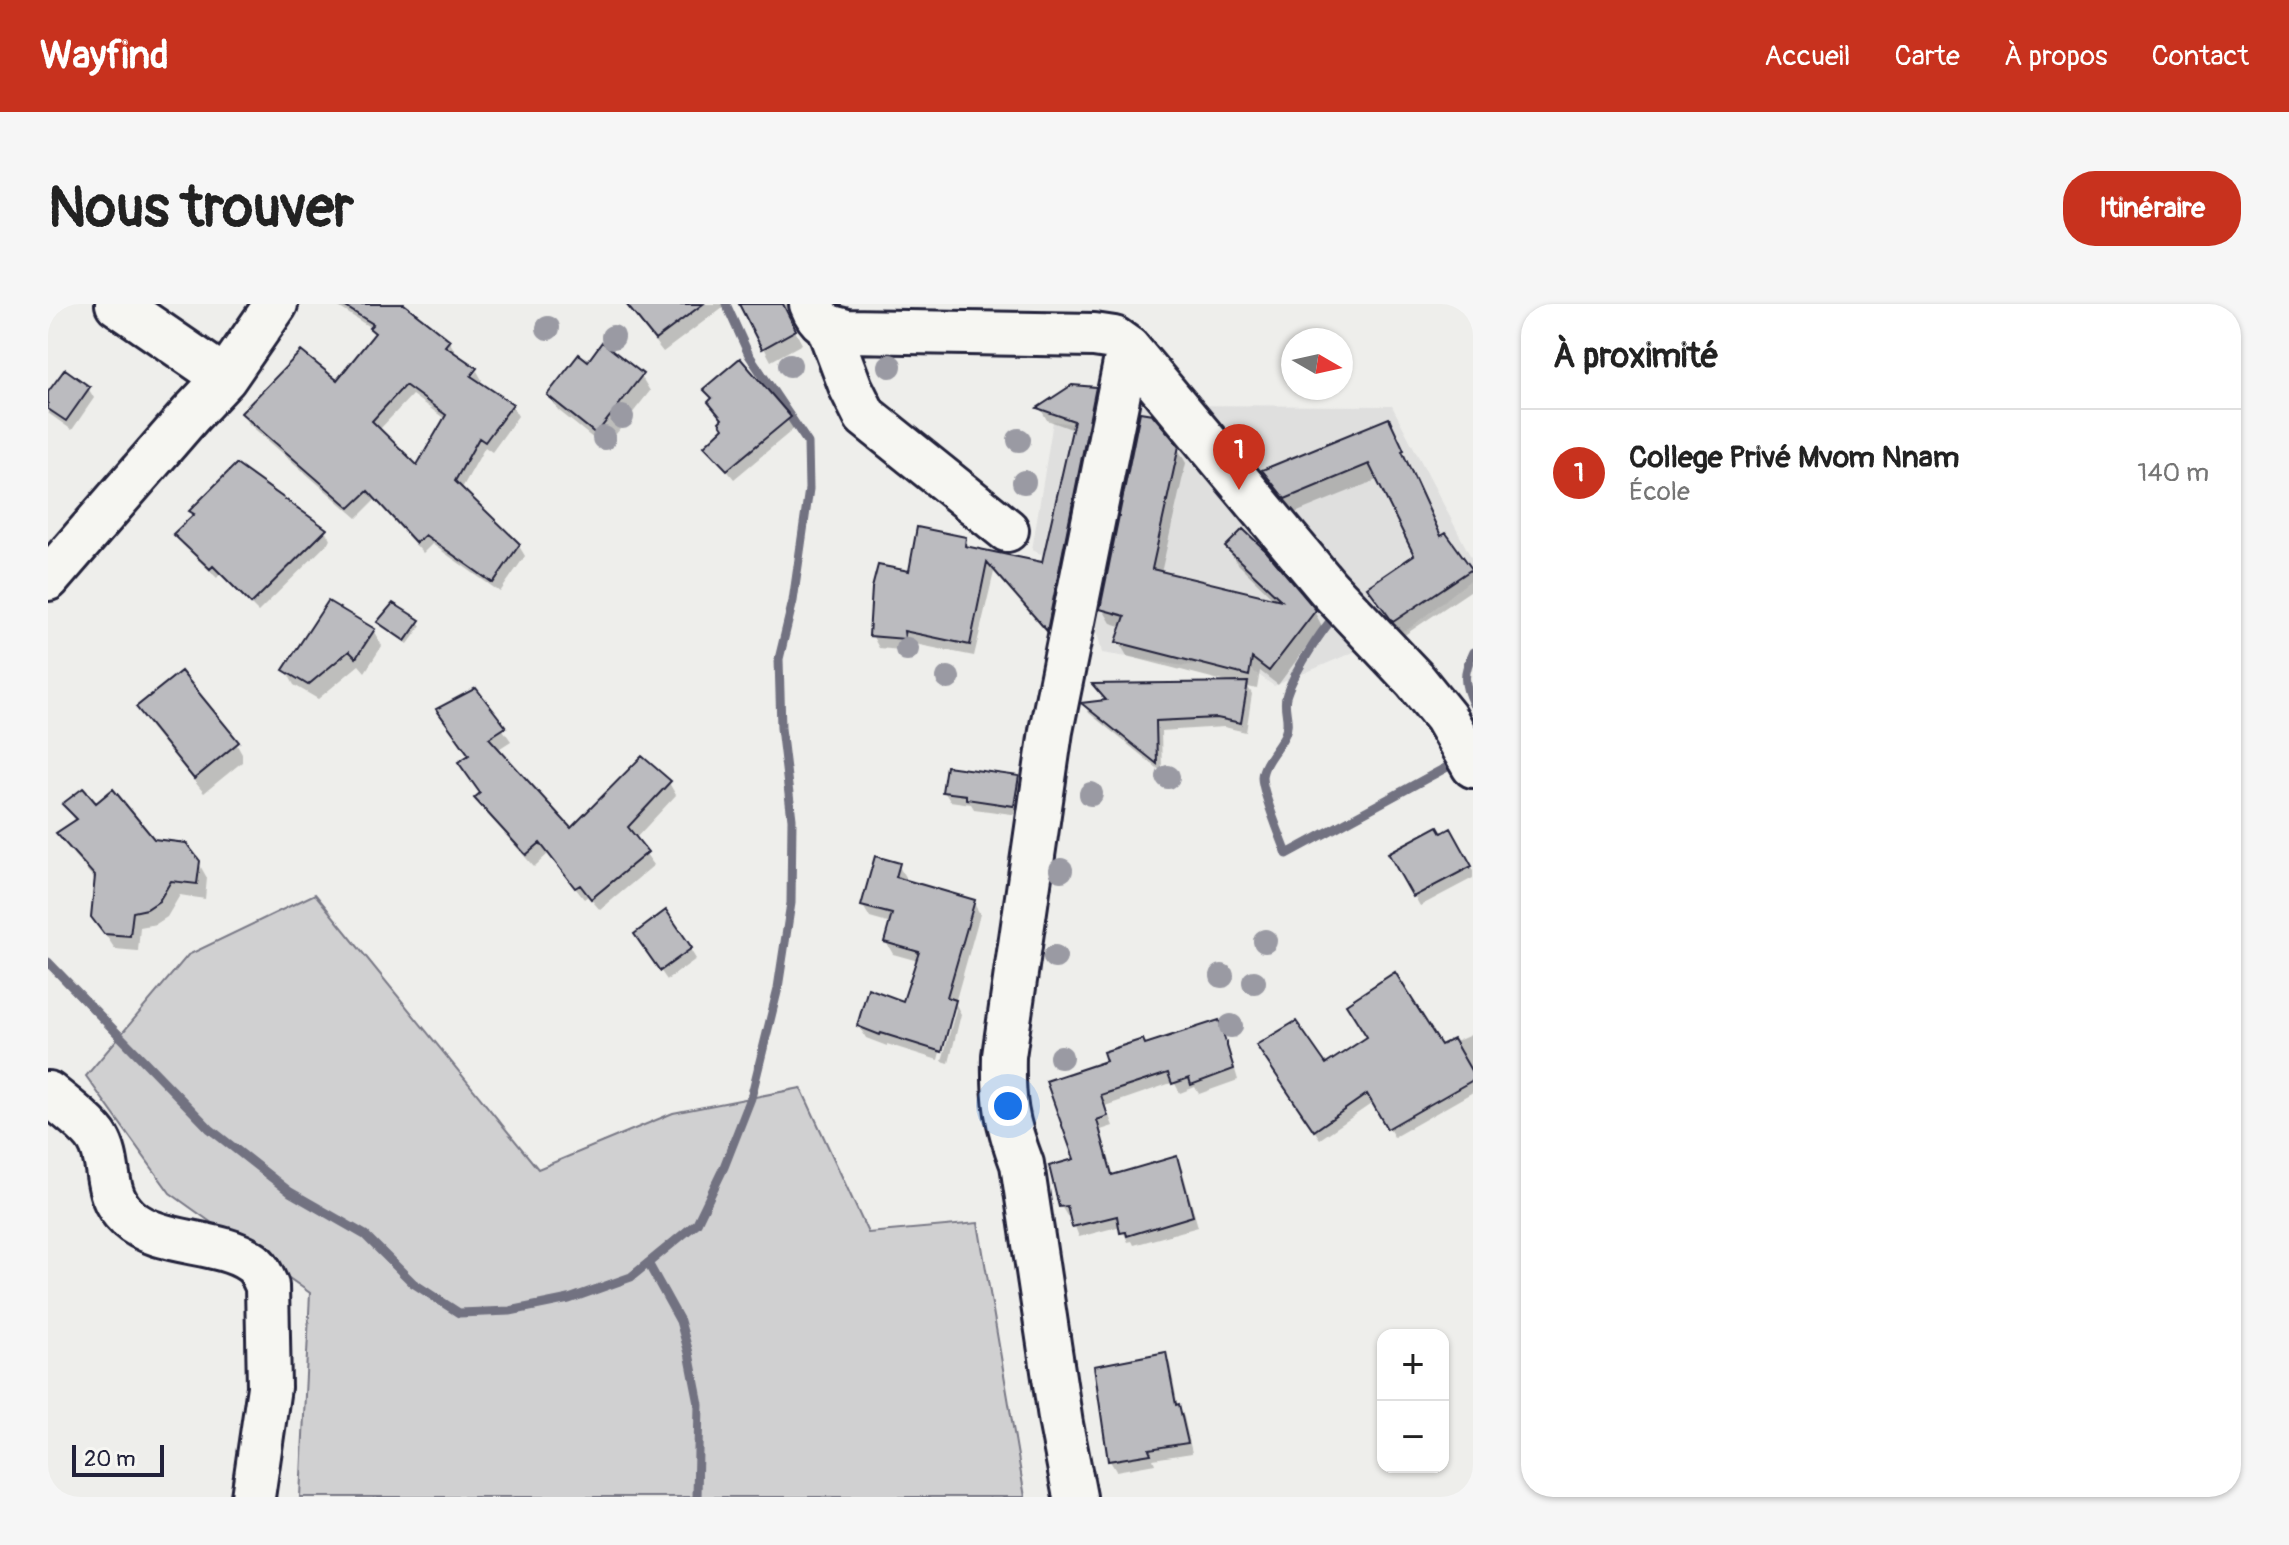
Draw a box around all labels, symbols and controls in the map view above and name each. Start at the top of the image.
text: Wayfind [40,32,169,80]
text: Accueil [1764,39,1851,74]
text: Carte [1895,39,1960,74]
text: À propos [2004,39,2108,74]
text: Contact [2152,39,2249,74]
button: Itinéraire [2063,171,2241,246]
text: Nous trouver [48,174,354,243]
north arrow [1281,328,1353,400]
text: À proximité [1553,335,1719,378]
pin: 1 [1213,424,1265,490]
text: College Privé Mvom Nnam [1629,439,1959,476]
text: 1 [1574,457,1584,489]
text: 140 m [2137,457,2209,489]
text: École [1629,476,1690,508]
your location [988,1086,1028,1126]
map controls [1377,1329,1449,1473]
button: + [1377,1329,1449,1401]
button: − [1377,1401,1449,1473]
scale bar [72,1441,164,1477]
text: 20 m [84,1445,136,1473]

